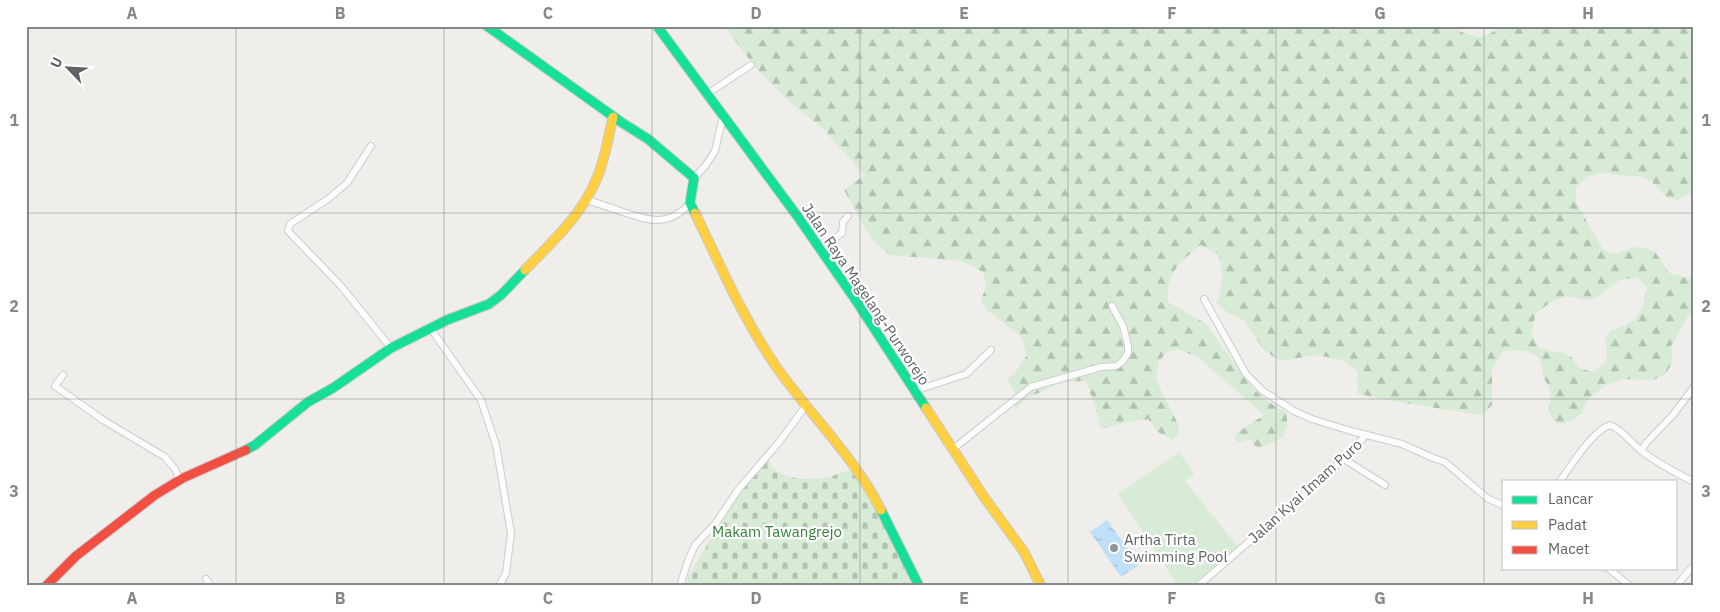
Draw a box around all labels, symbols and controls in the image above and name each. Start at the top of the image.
text: A [127,3,138,23]
text: B [335,3,346,23]
text: C [543,3,553,23]
text: D [750,3,762,23]
text: E [959,3,969,23]
text: F [1167,3,1177,23]
text: G [1374,3,1386,23]
text: H [1582,3,1594,23]
north arrow [42,42,92,92]
text: U [46,54,66,71]
text: 1 [9,110,19,130]
text: 1 [1701,110,1711,130]
street label: Jalan Raya Magelang-Purworejo [798,199,934,389]
text: 2 [9,296,19,316]
text: 2 [1701,296,1711,316]
street label: Jalan Kyai Imam Puro [1244,435,1366,547]
legend [1502,480,1678,570]
text: 3 [9,481,19,501]
text: 3 [1701,481,1711,501]
text: Lancar [1548,489,1594,508]
text: Padat [1548,515,1587,534]
park label: Makam Tawangrejo [712,522,842,541]
place label: Artha Tirta Swimming Pool [1124,530,1228,566]
text: Macet [1548,539,1589,558]
marker: Artha Tirta Swimming Pool [1108,542,1120,554]
text: A [127,588,138,608]
text: B [335,588,346,608]
text: C [543,588,553,608]
text: D [750,588,762,608]
text: E [959,588,969,608]
text: F [1167,588,1177,608]
text: G [1374,588,1386,608]
text: H [1582,588,1594,608]

